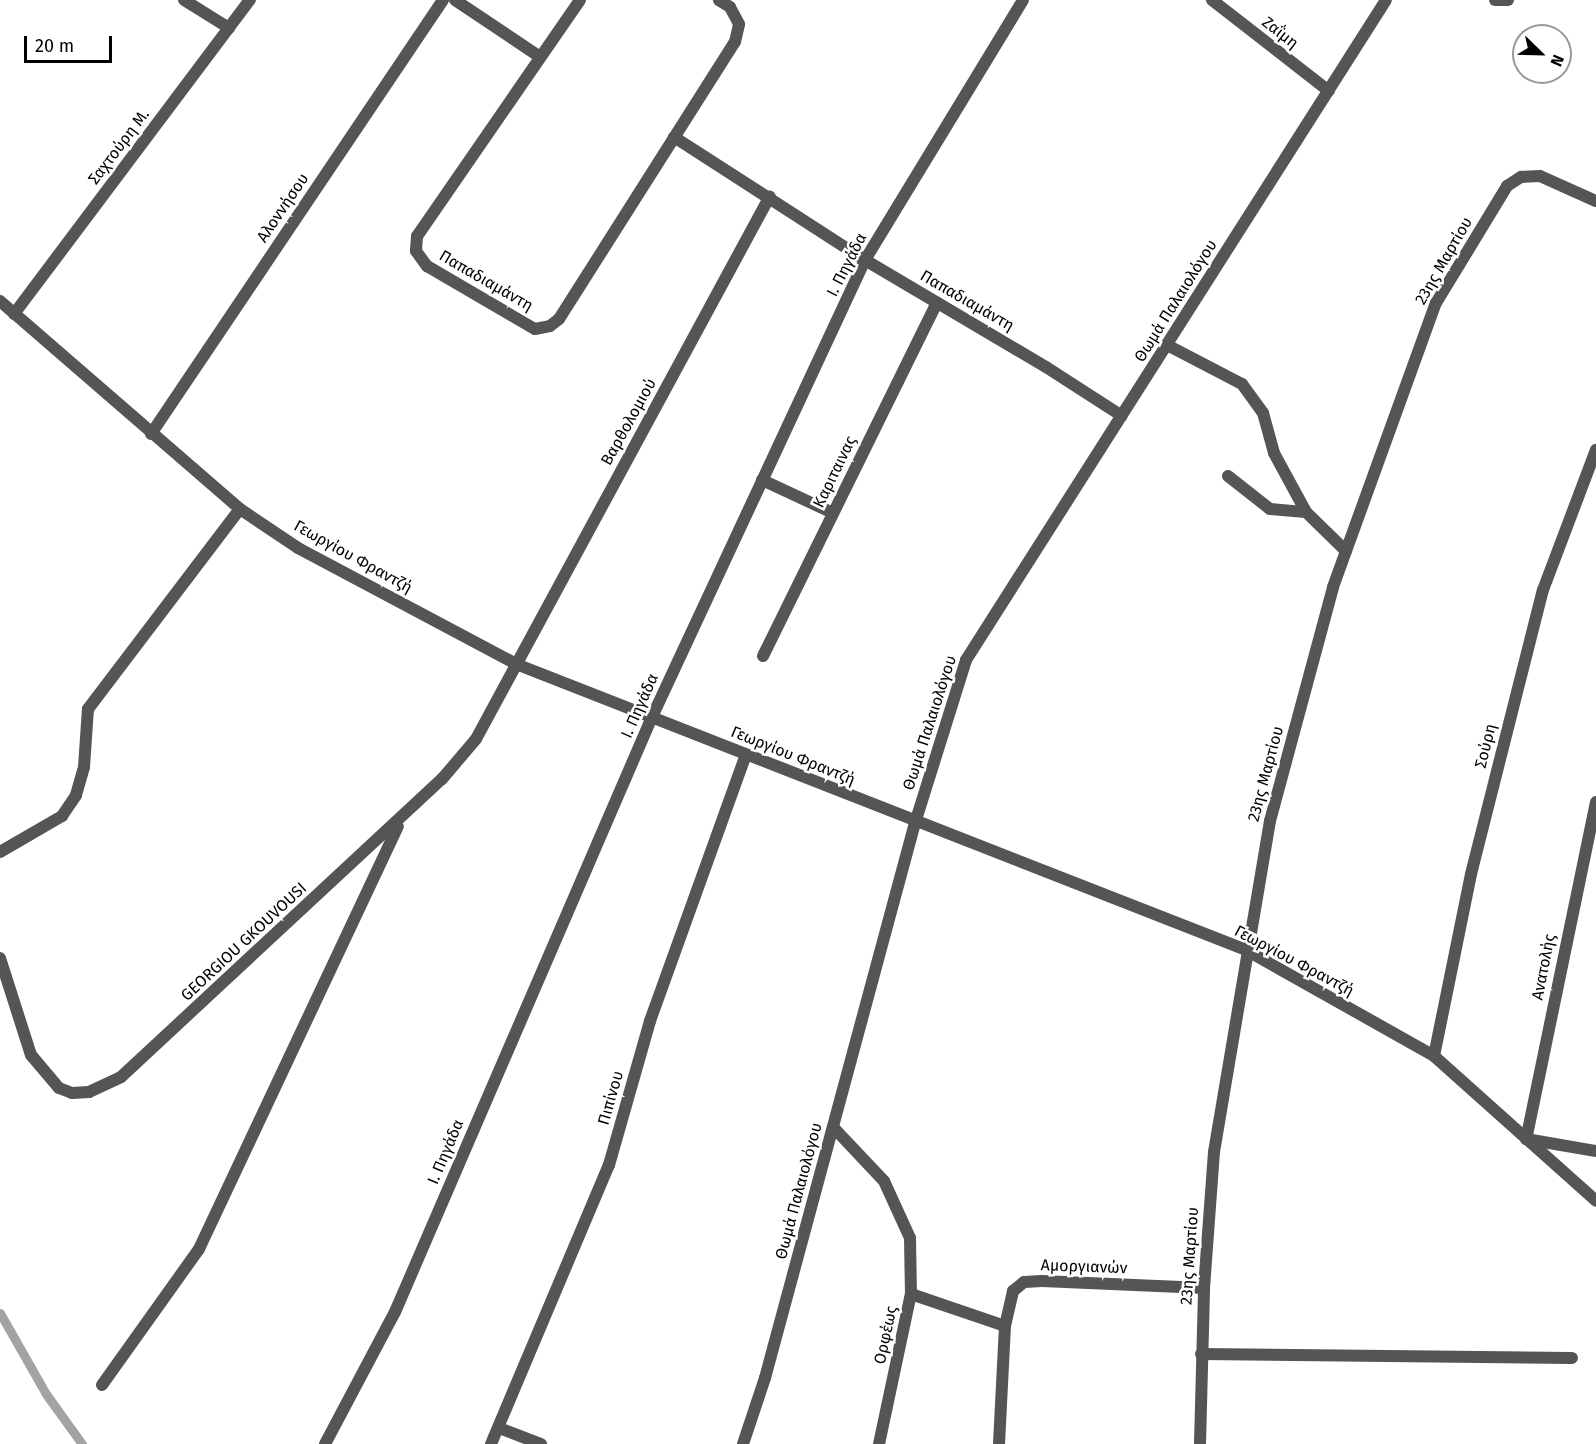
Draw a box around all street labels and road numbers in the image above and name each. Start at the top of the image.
street label: Ζαΐμη [1258,13,1302,53]
street label: Σαχτούρη Μ. [84,106,154,188]
street label: Αλοννήσου [253,170,313,246]
street label: 23ης Μαρτίου [1411,214,1477,308]
street label: Ι. Πηγάδα [823,230,871,300]
street label: Θωμά Παλαιολόγου [1131,236,1221,366]
street label: Παπαδιαμάντη [436,246,536,316]
street label: Παπαδιαμάντη [917,266,1017,336]
street label: Βαρθολομιού [597,375,661,469]
street label: Καριταινας [809,433,861,511]
street label: Γεωργίου Φραντζή [290,516,416,598]
street label: Θωμά Παλαιολόγου [899,653,961,793]
street label: Ι. Πηγάδα [617,671,663,741]
street label: Γεωργίου Φραντζή [728,722,858,790]
street label: Σούρη [1471,722,1501,770]
street label: 23ης Μαρτίου [1244,724,1288,824]
street label: GEORGIOU GKOUVOUSI [177,879,311,1005]
street label: Γεωργίου Φραντζή [1231,921,1357,1001]
street label: Ανατολής [1528,932,1560,1002]
street label: Πιπίνου [594,1069,628,1127]
street label: Ι. Πηγάδα [424,1117,468,1187]
street label: Θωμά Παλαιολόγου [772,1121,826,1261]
street label: 23ης Μαρτίου [1177,1206,1203,1306]
street label: Αμοργιανών [1040,1256,1128,1278]
street label: Ορφέως [870,1304,902,1366]

